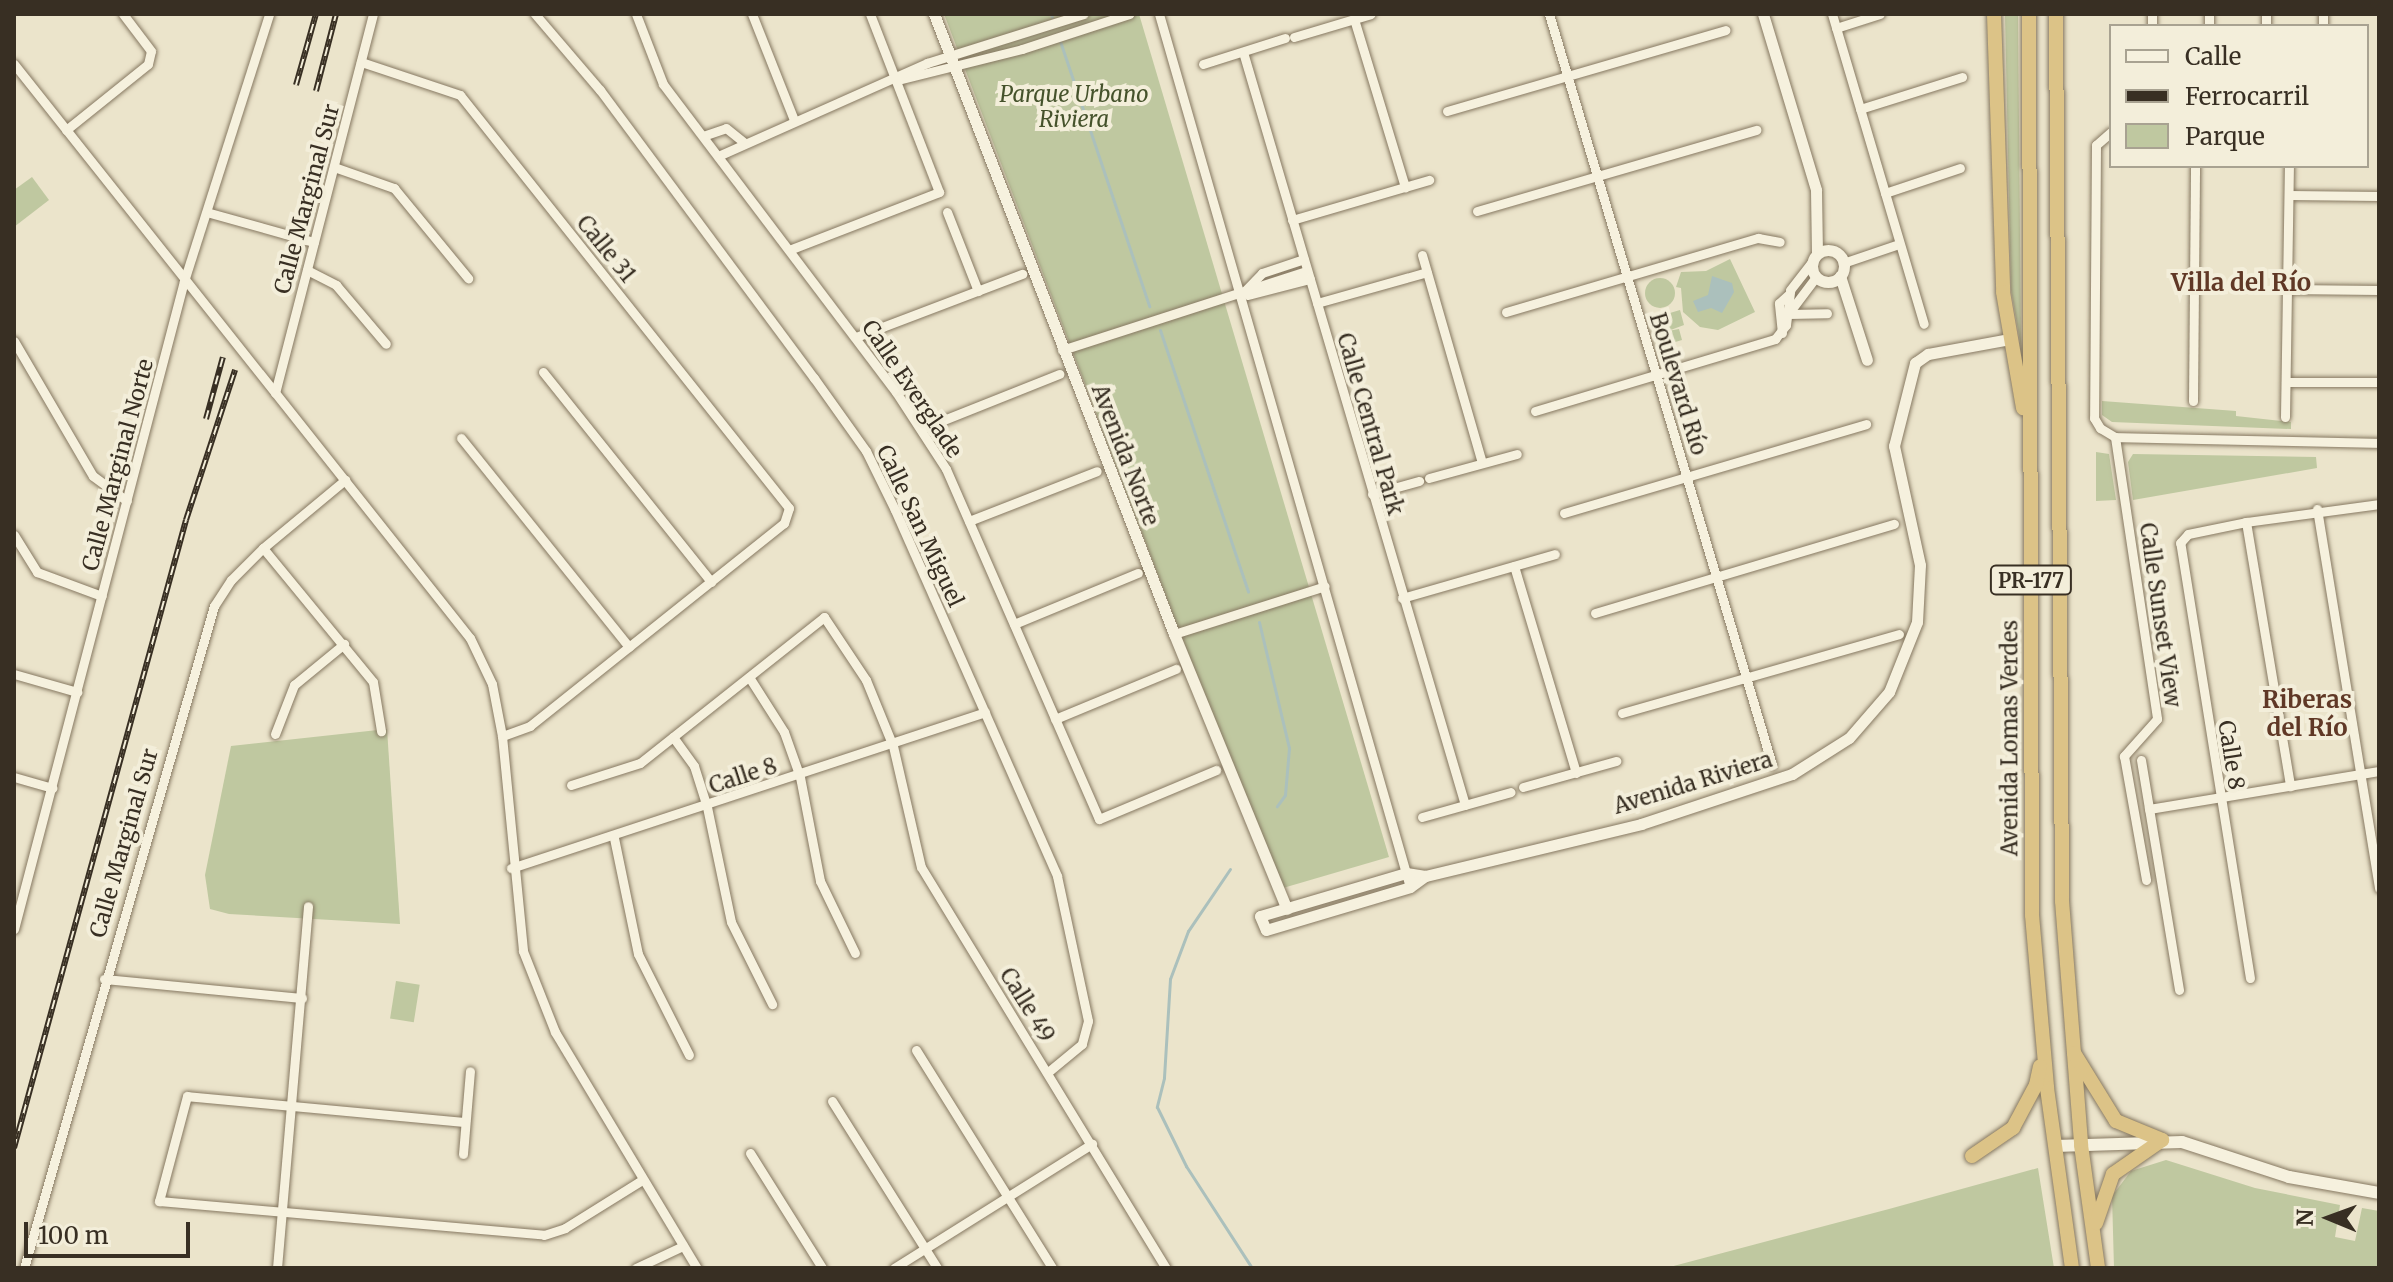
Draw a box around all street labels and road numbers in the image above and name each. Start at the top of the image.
street label: Calle Marginal Sur [269,101,345,297]
street label: Calle 31 [571,210,641,288]
street label: Boulevard Río [1644,310,1712,458]
street label: Calle Everglade [856,315,968,463]
street label: Calle Central Park [1331,330,1409,518]
street label: Calle Marginal Norte [77,356,159,574]
street label: Avenida Norte [1086,381,1164,529]
street label: Calle San Miguel [871,441,969,611]
street label: Calle Sunset View [2134,521,2186,709]
road number: PR-177 [1989,564,2073,596]
street label: Avenida Lomas Verdes [1997,620,2023,856]
street label: Calle 8 [2212,718,2250,792]
street label: Calle Marginal Sur [84,745,164,941]
street label: Avenida Riviera [1610,746,1776,820]
street label: Calle 8 [706,753,780,799]
street label: Calle 49 [994,963,1060,1047]

